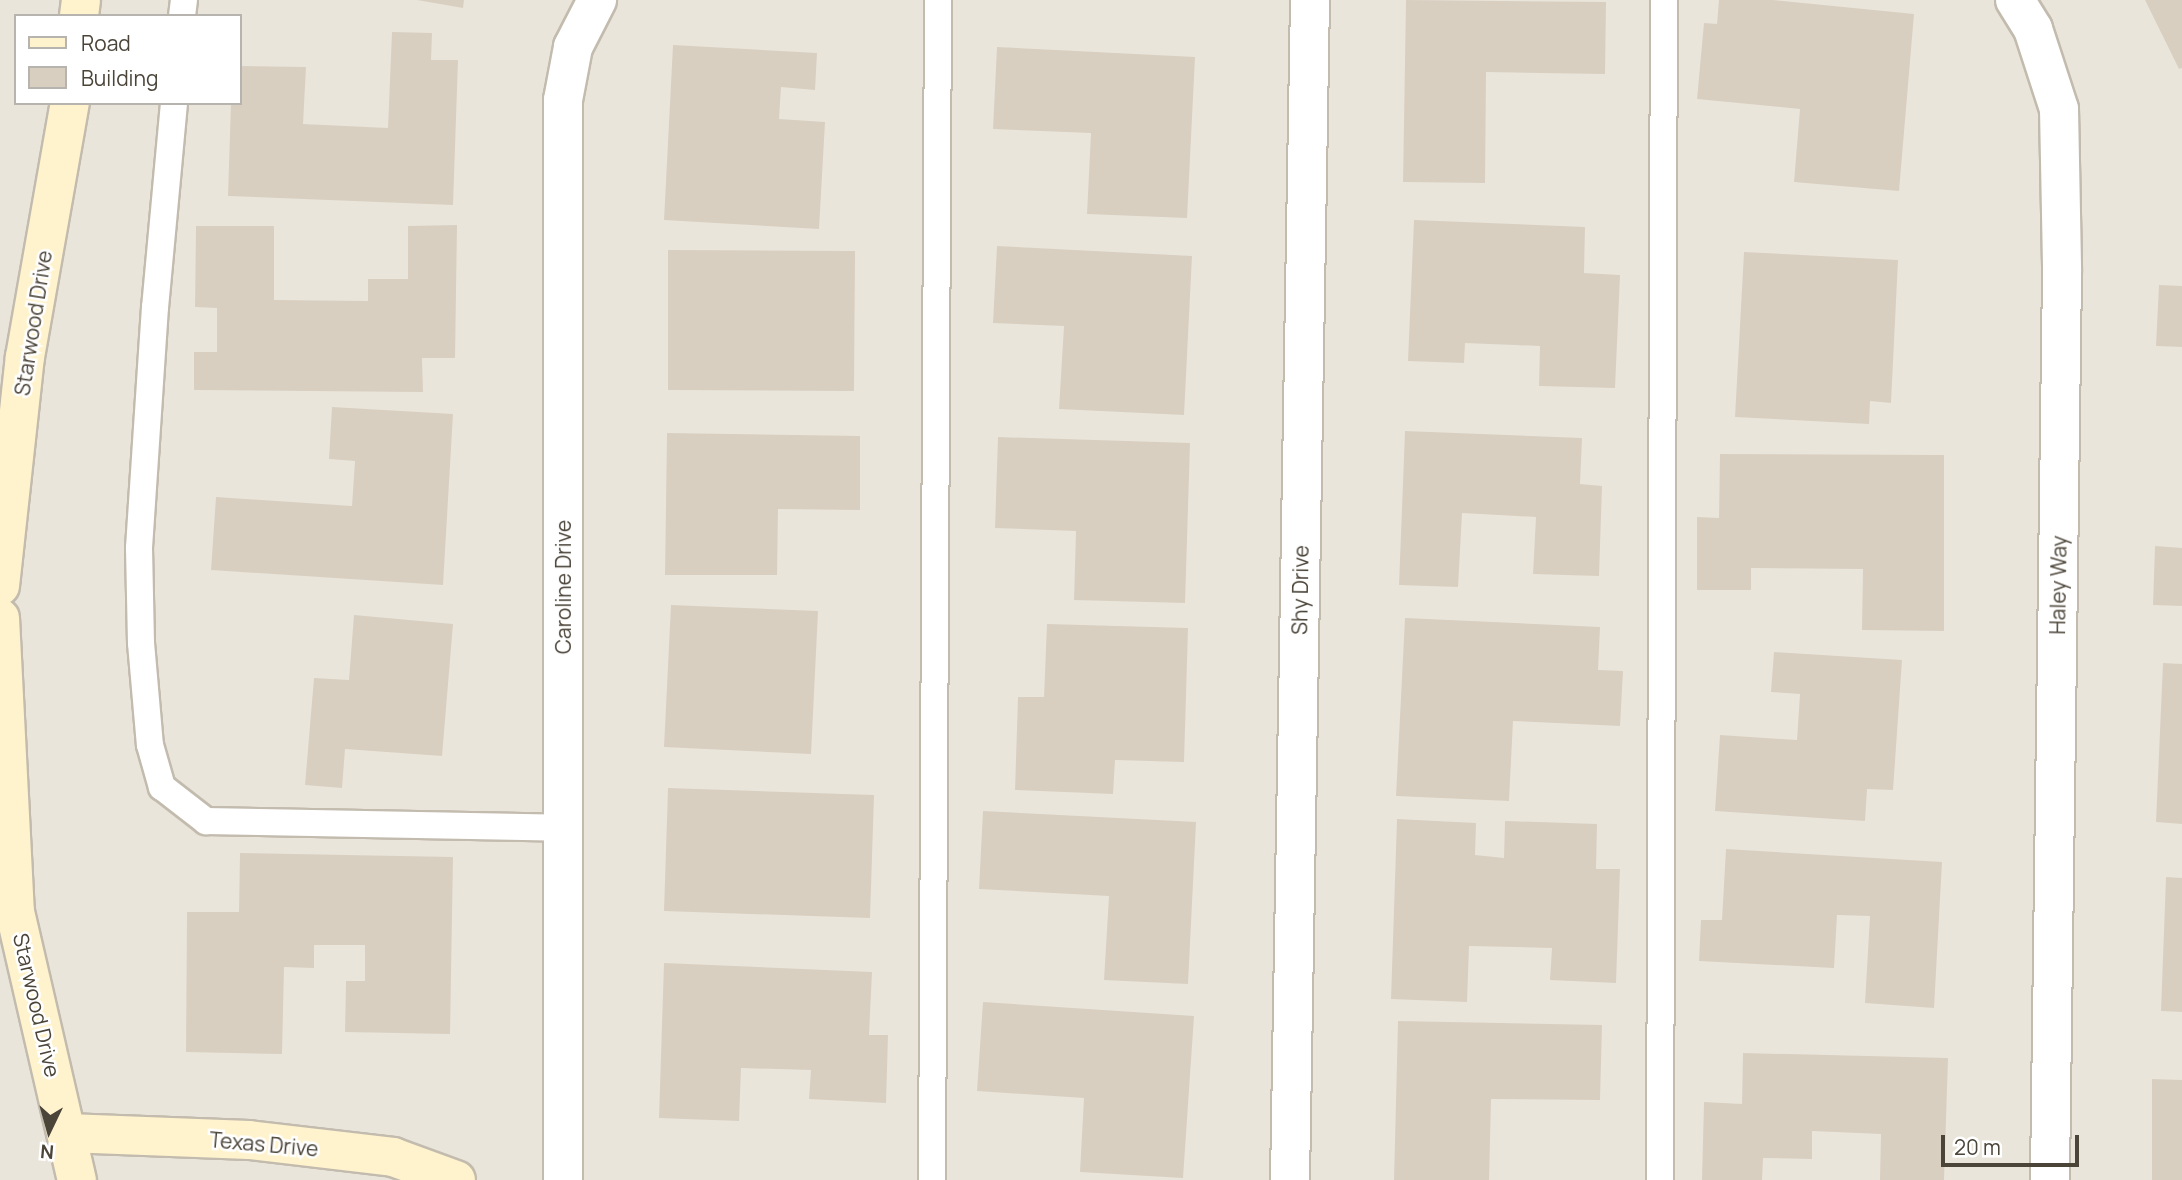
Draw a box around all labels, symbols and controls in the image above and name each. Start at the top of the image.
legend [14,14,242,105]
text: Road [81,29,131,57]
text: Building [81,64,158,92]
street label: Starwood Drive [9,248,57,398]
street label: Caroline Drive [550,520,576,654]
street label: Haley Way [2045,535,2071,635]
street label: Shy Drive [1287,545,1313,635]
street label: Starwood Drive [8,931,66,1079]
north arrow [14,1096,84,1166]
scale bar [1944,1120,2082,1164]
street label: Texas Drive [208,1127,320,1161]
text: 20 m [1954,1133,2001,1161]
text: N [39,1138,55,1165]

